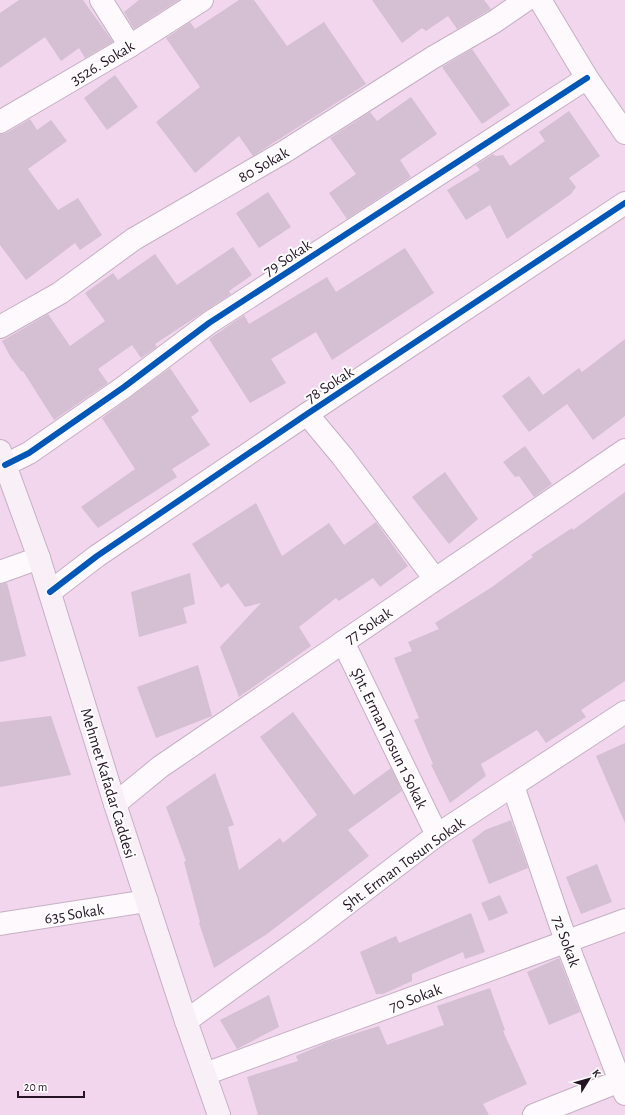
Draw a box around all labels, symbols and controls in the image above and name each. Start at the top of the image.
street label: 3526. Sokak [68,37,138,88]
street label: 80 Sokak [235,144,292,186]
street label: 79 Sokak [261,236,315,279]
street label: 78 Sokak [303,363,357,406]
street label: 77 Sokak [342,604,395,647]
street label: Şht. Erman Tosun 1 Sokak [348,665,430,812]
street label: Mehmet Kafadar Caddesi [78,706,139,860]
street label: Şht. Erman Tosun Sokak [340,814,468,913]
street label: 635 Sokak [43,901,106,927]
street label: 72 Sokak [549,914,583,970]
street label: 70 Sokak [387,981,444,1015]
north arrow [569,1059,609,1099]
text: K [590,1067,603,1080]
scale bar [18,1073,84,1099]
text: 20 m [24,1081,47,1093]

